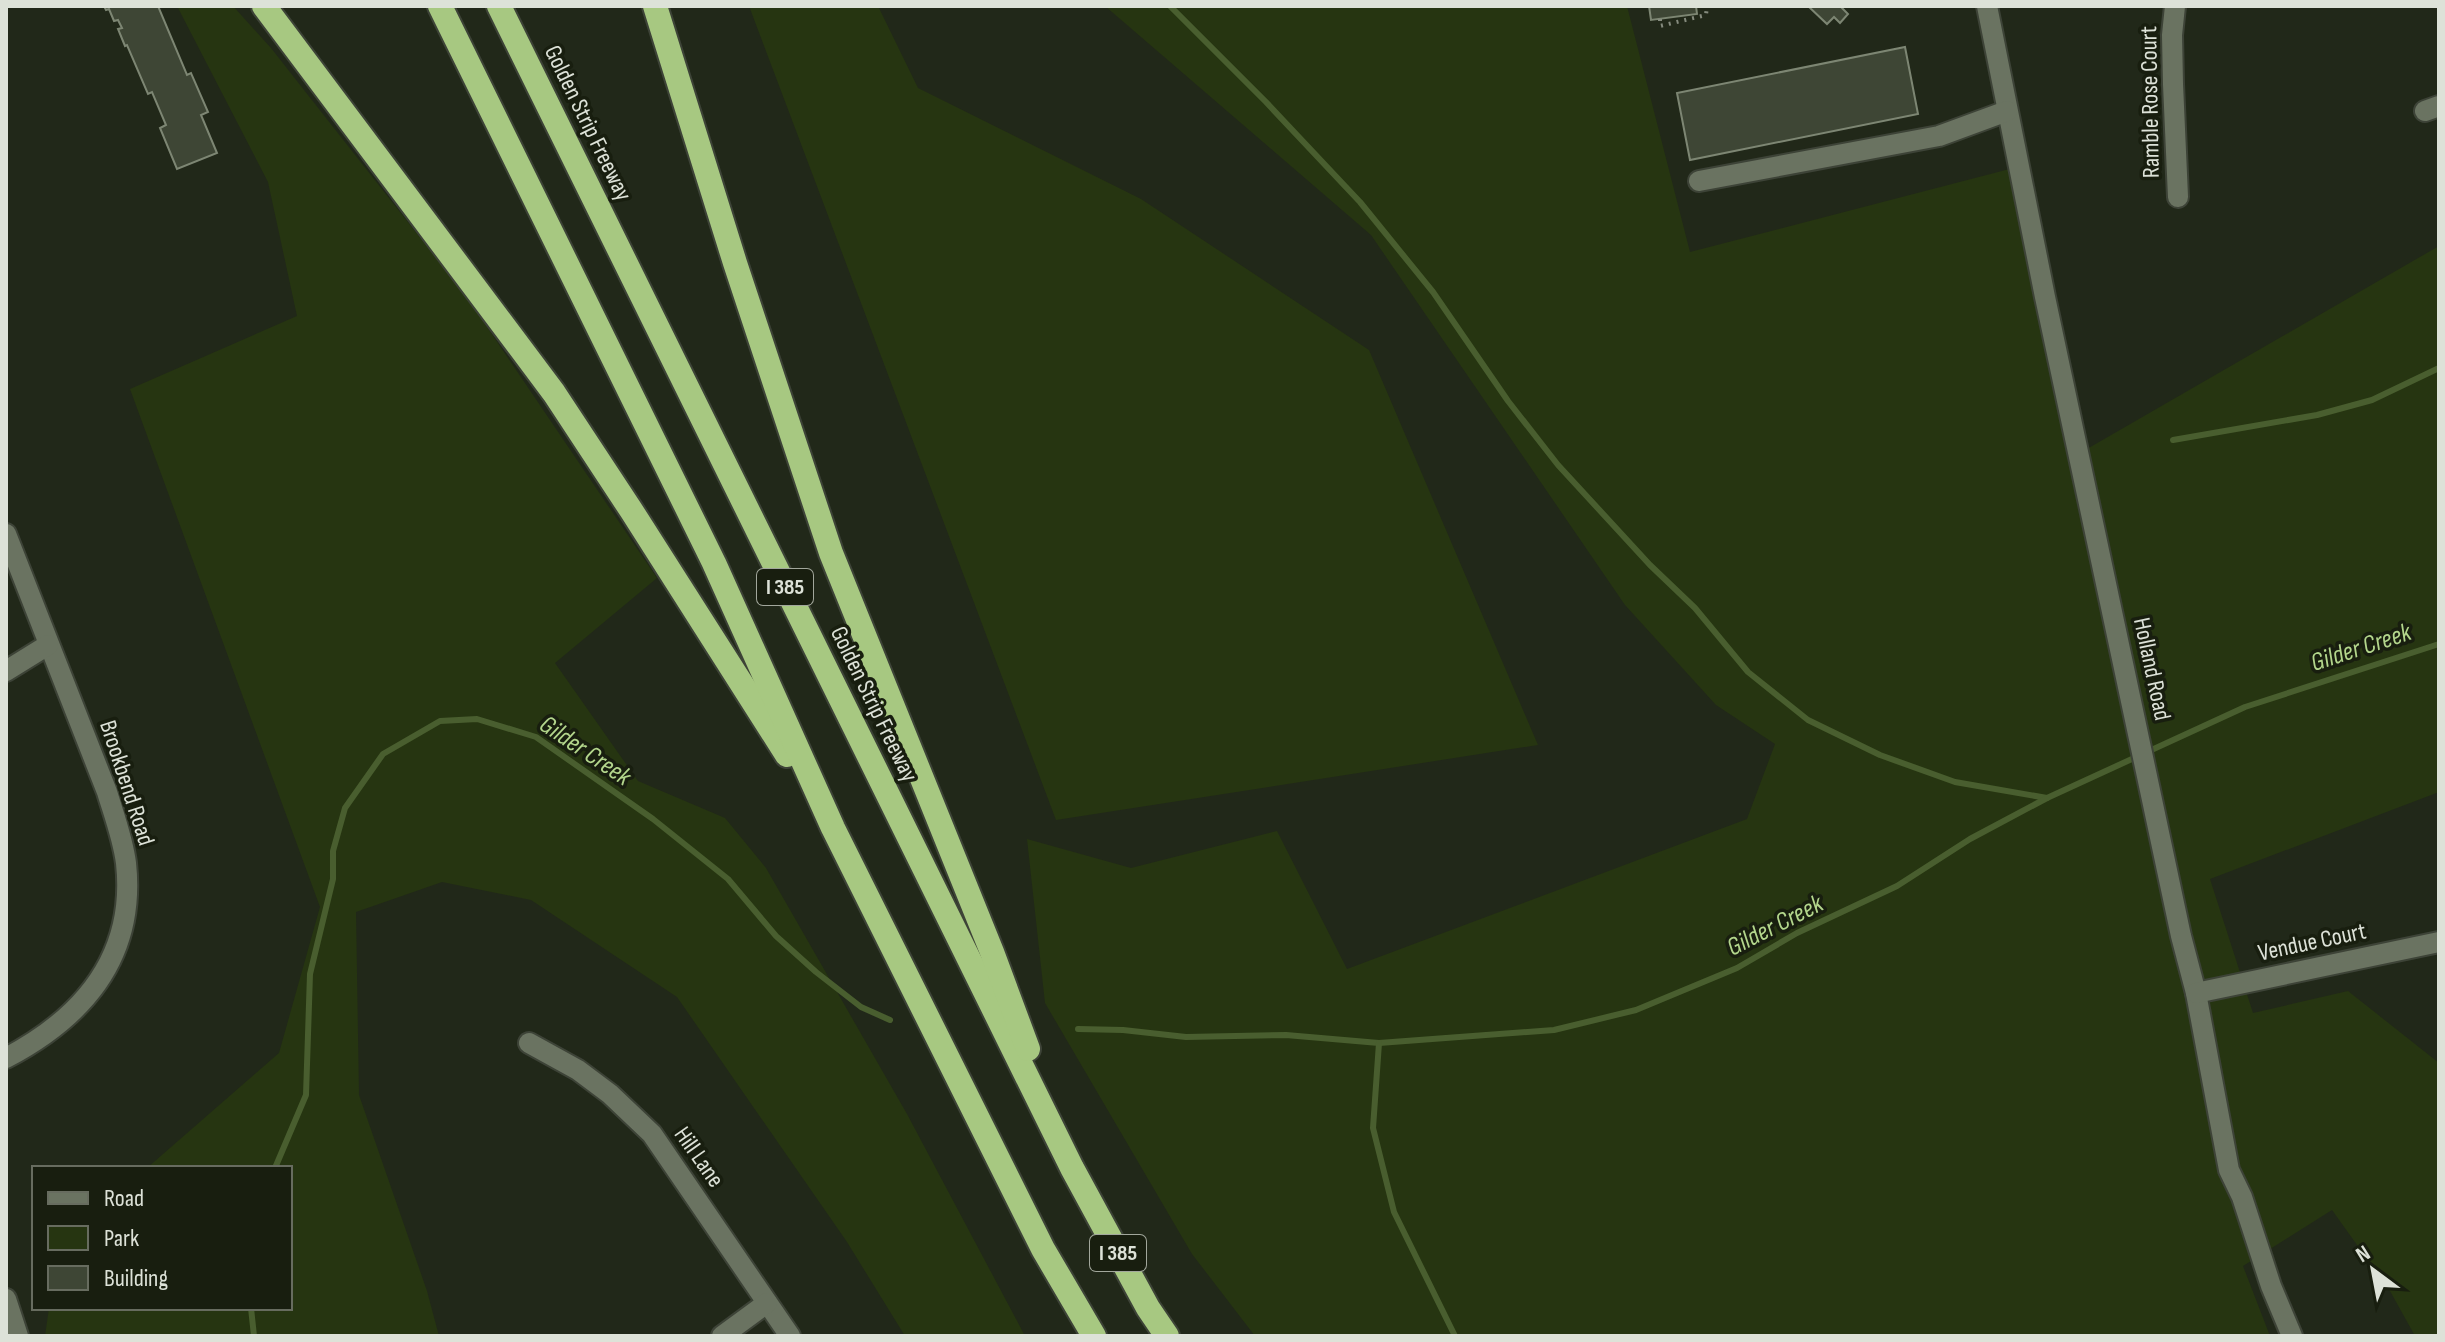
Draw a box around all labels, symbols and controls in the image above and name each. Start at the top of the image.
street label: Ramble Rose Court [2134,26,2166,178]
street label: Golden Strip Freeway [538,41,638,205]
road number: I 385 [757,569,813,605]
street label: Holland Road [2127,615,2177,723]
water label: Gilder Creek [2307,617,2416,679]
street label: Golden Strip Freeway [824,622,924,786]
water label: Gilder Creek [533,709,638,794]
street label: Brookbend Road [93,717,161,849]
water label: Gilder Creek [1722,888,1829,963]
street label: Vendue Court [2255,916,2369,968]
street label: Hill Lane [668,1121,730,1193]
legend [32,1166,292,1310]
text: Road [104,1184,144,1213]
text: Park [104,1224,139,1253]
north arrow [2333,1230,2413,1310]
road number: I 385 [1090,1235,1146,1271]
text: N [2351,1240,2375,1269]
text: Building [104,1264,168,1293]

